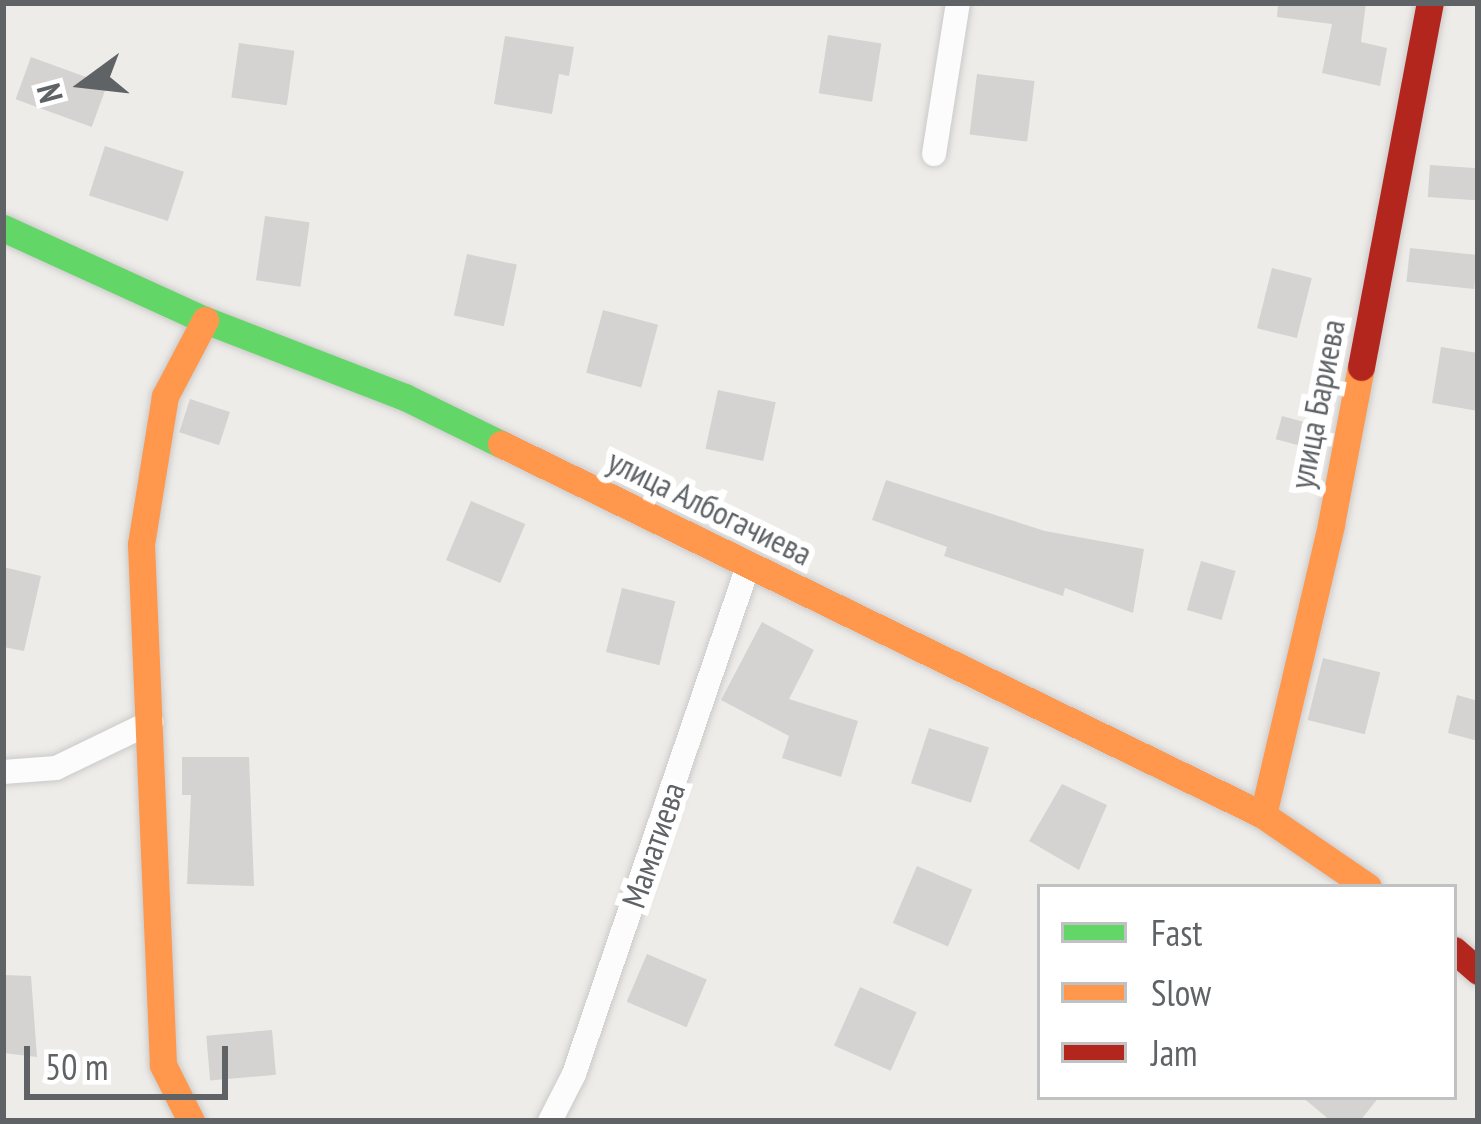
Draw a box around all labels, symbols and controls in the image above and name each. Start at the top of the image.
north arrow [24,24,144,144]
text: N [26,79,72,108]
street label: улица Бариева [1281,316,1353,492]
street label: улица Албогачиева [601,440,819,574]
street label: Маматиева [613,777,693,913]
legend [1037,884,1457,1100]
text: Fast [1151,909,1202,956]
text: Slow [1151,969,1211,1016]
scale bar [30,1022,234,1096]
text: Jam [1151,1029,1198,1076]
text: 50 m [45,1043,108,1090]

